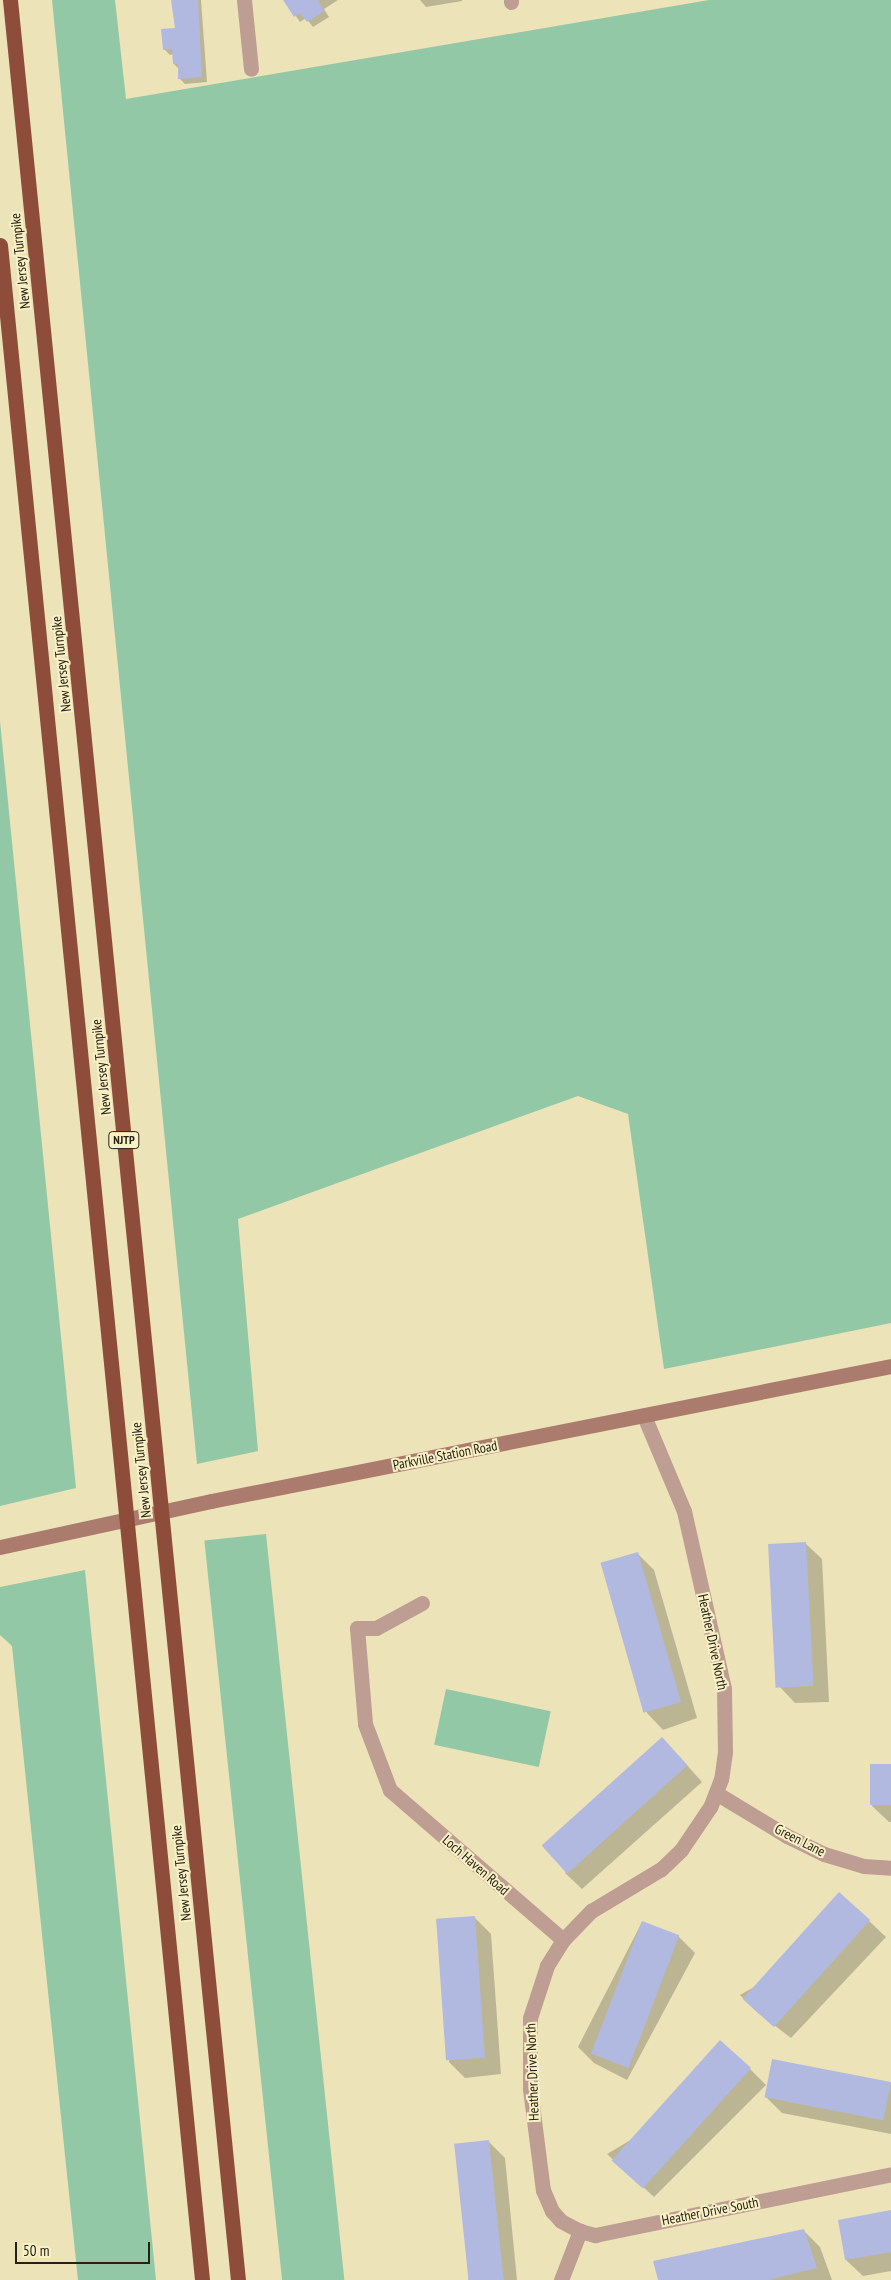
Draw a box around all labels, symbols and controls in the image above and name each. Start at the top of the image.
street label: New Jersey Turnpike [7,212,33,310]
street label: New Jersey Turnpike [48,615,74,713]
street label: New Jersey Turnpike [88,1018,114,1116]
road number: NJTP [108,1130,140,1150]
street label: New Jersey Turnpike [128,1421,154,1519]
street label: Parkville Station Road [391,1437,499,1473]
street label: Heather Drive North [695,1592,731,1692]
street label: Green Lane [772,1820,828,1860]
street label: New Jersey Turnpike [168,1824,194,1922]
street label: Loch Haven Road [439,1832,513,1898]
street label: Heather Drive North [522,2023,542,2121]
street label: Heather Drive South [660,2193,760,2229]
scale bar [18,2232,152,2264]
text: 50 m [23,2241,49,2260]

